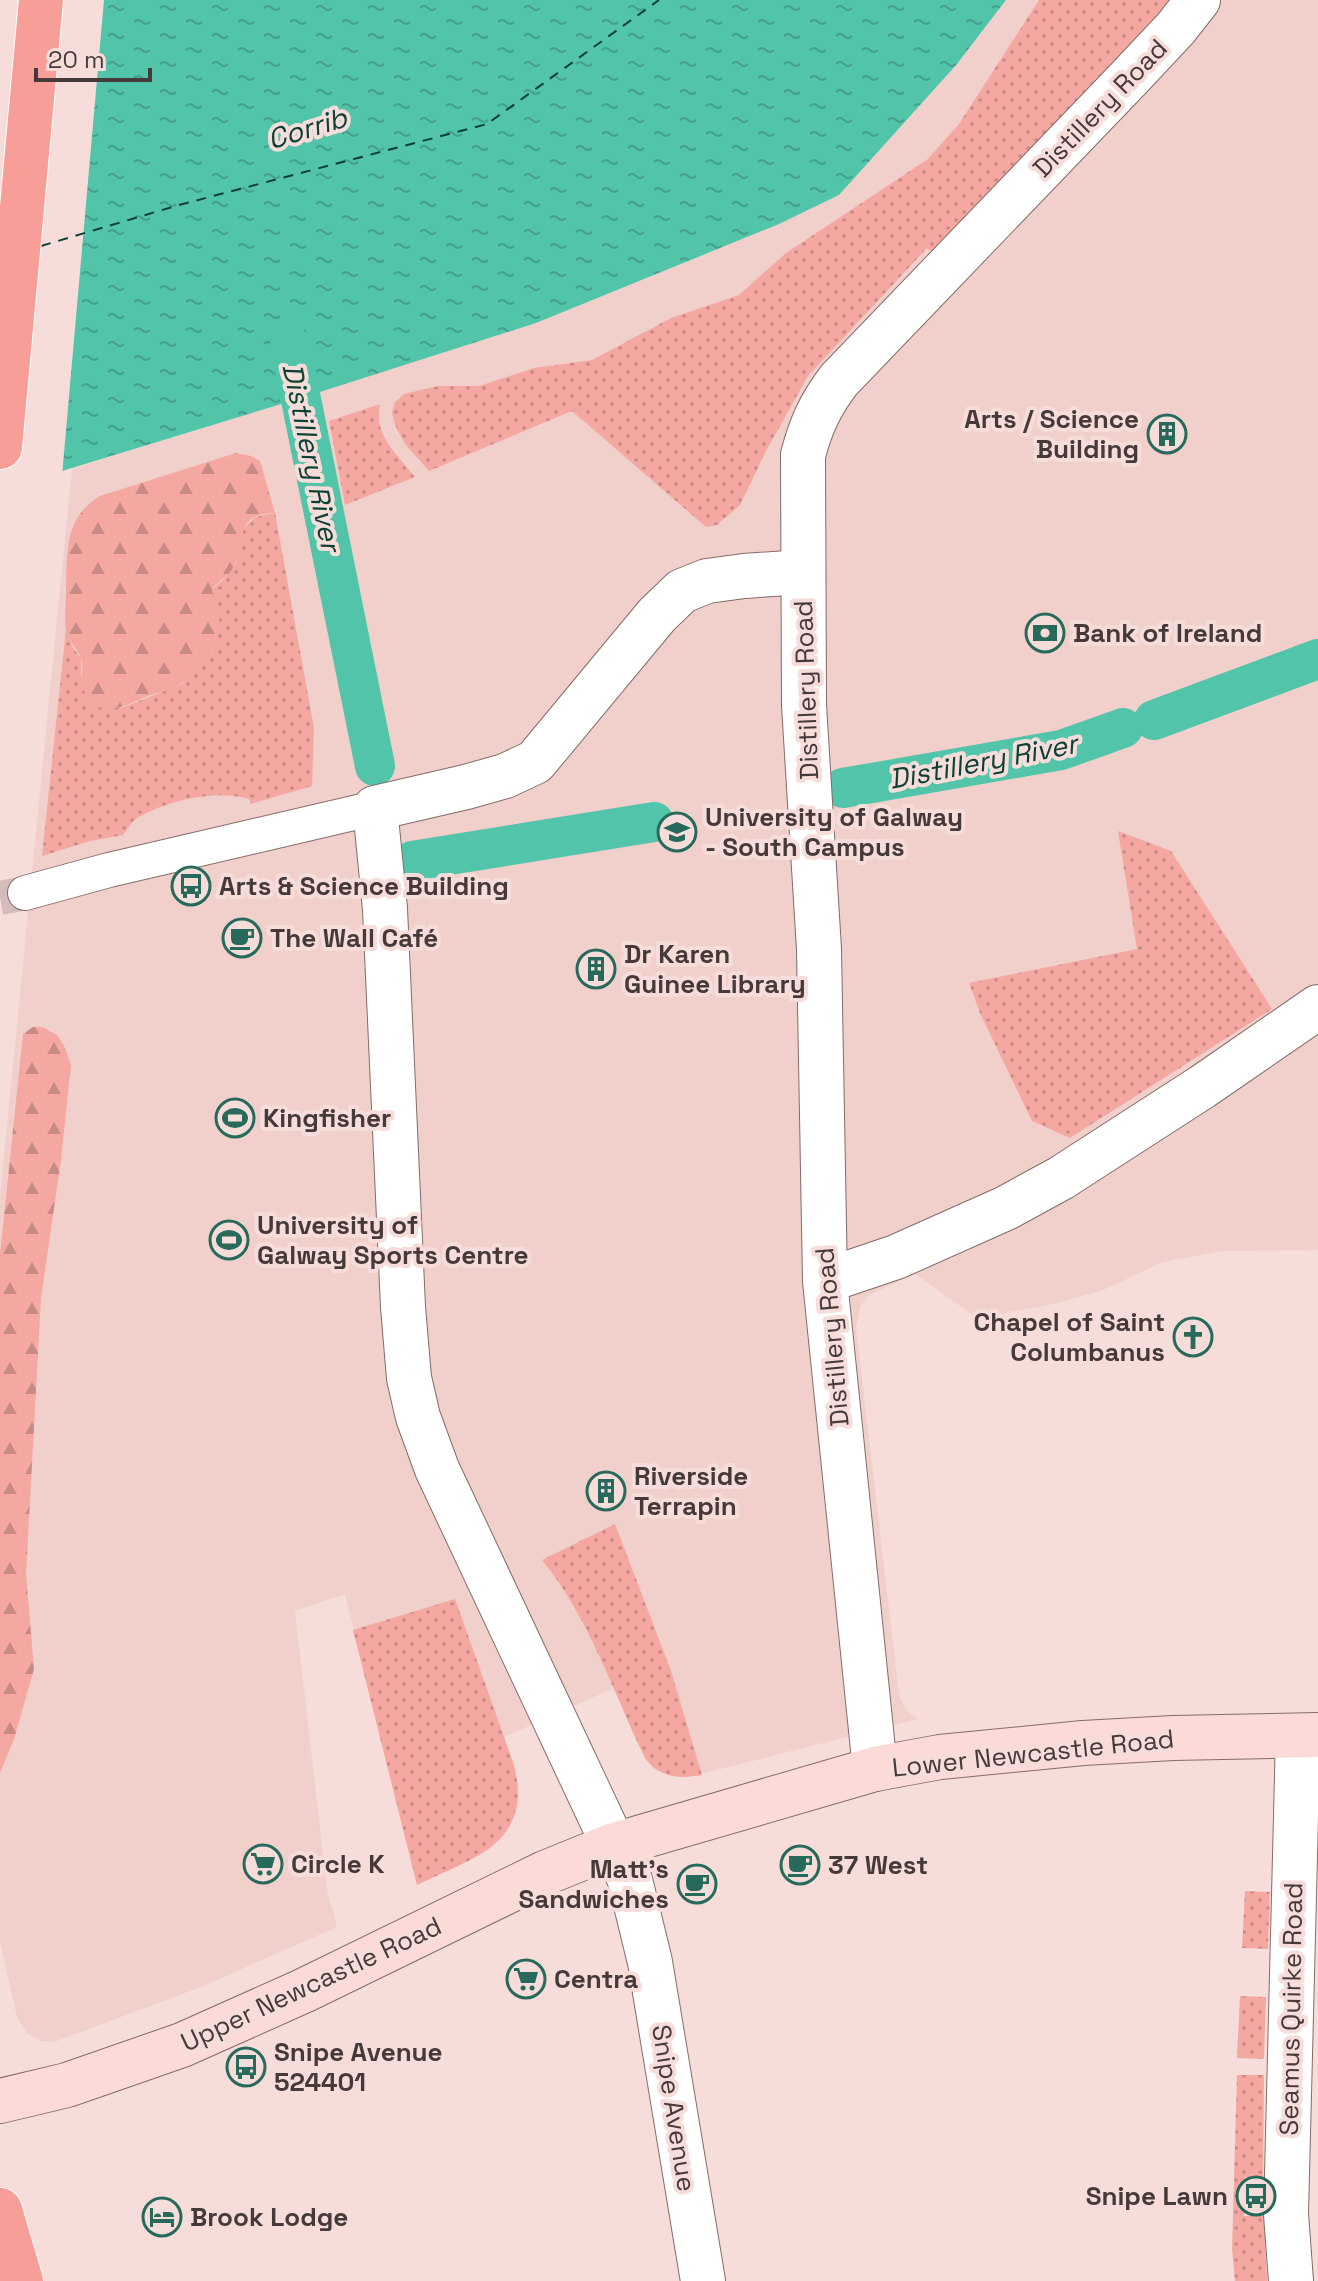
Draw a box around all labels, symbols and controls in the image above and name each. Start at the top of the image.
scale bar [36,32,150,82]
street label: Distillery Road [1025,32,1175,184]
text: 20 m [48,44,105,75]
water label: Corrib [263,99,352,157]
water label: Distillery River [275,360,350,558]
place label: Arts / Science Building [964,402,1139,466]
building icon: Arts / Science Building [1146,413,1188,455]
street label: Distillery Road [786,600,826,780]
bank icon: Bank of Ireland [1024,612,1066,654]
place label: Bank of Ireland [1073,616,1262,650]
water label: Distillery River [886,724,1084,797]
place label: University of Galway - South Campus [705,800,963,864]
school or university icon: University of Galway - South Campus [656,811,698,853]
bus stop icon: Arts & Science Building [170,865,212,907]
place label: Arts & Science Building [219,869,509,903]
cafe icon: The Wall Café [221,917,263,959]
place label: The Wall Café [270,921,438,955]
place label: Dr Karen Guinee Library [624,937,806,1001]
building icon: Dr Karen Guinee Library [575,948,617,990]
sports icon: Kingfisher [214,1097,256,1139]
place label: Kingfisher [263,1101,391,1135]
place label: University of Galway Sports Centre [257,1208,529,1272]
sports icon: University of Galway Sports Centre [208,1219,250,1261]
street label: Distillery Road [807,1246,857,1428]
place label: Chapel of Saint Columbanus [973,1305,1165,1369]
church icon: Chapel of Saint Columbanus [1172,1316,1214,1358]
place label: Riverside Terrapin [634,1459,748,1523]
building icon: Riverside Terrapin [585,1470,627,1512]
street label: Lower Newcastle Road [890,1721,1176,1785]
supermarket icon: Circle K [242,1843,284,1885]
cafe icon: 37 West [779,1844,821,1886]
place label: Circle K [291,1847,385,1881]
place label: 37 West [828,1848,928,1882]
place label: Matt's Sandwiches [518,1852,669,1916]
cafe icon: Matt's Sandwiches [676,1863,718,1905]
street label: Seamus Quirke Road [1272,1882,1310,2136]
street label: Upper Newcastle Road [175,1909,447,2059]
supermarket icon: Centra [505,1958,547,2000]
place label: Centra [554,1962,638,1996]
street label: Snipe Avenue [644,2022,704,2194]
place label: Snipe Avenue 524401 [274,2035,443,2099]
bus stop icon: Snipe Avenue 524401 [225,2046,267,2088]
bus stop icon: Snipe Lawn [1235,2175,1277,2217]
place label: Snipe Lawn [1086,2179,1228,2213]
hotel icon: Brook Lodge [141,2196,183,2238]
place label: Brook Lodge [190,2200,348,2234]

